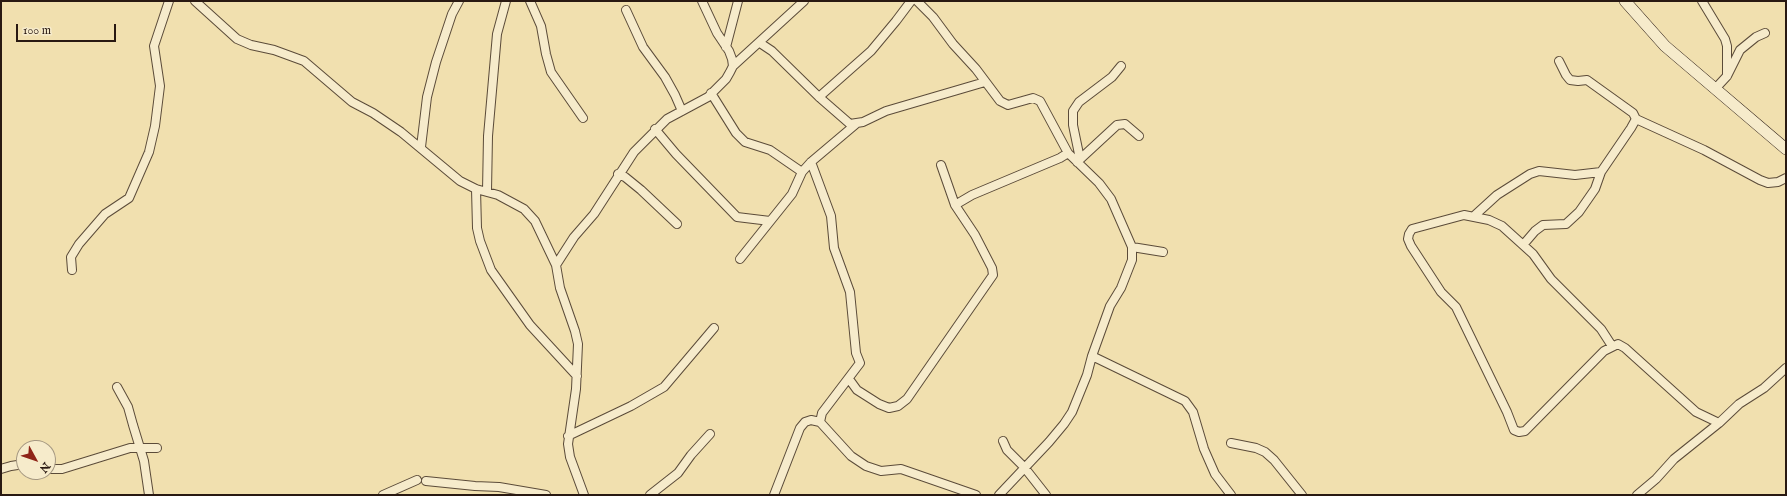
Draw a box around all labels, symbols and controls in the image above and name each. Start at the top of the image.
scale bar [18,16,118,42]
text: 100 m [23,23,51,38]
north arrow [16,440,56,480]
text: N [36,459,53,475]

